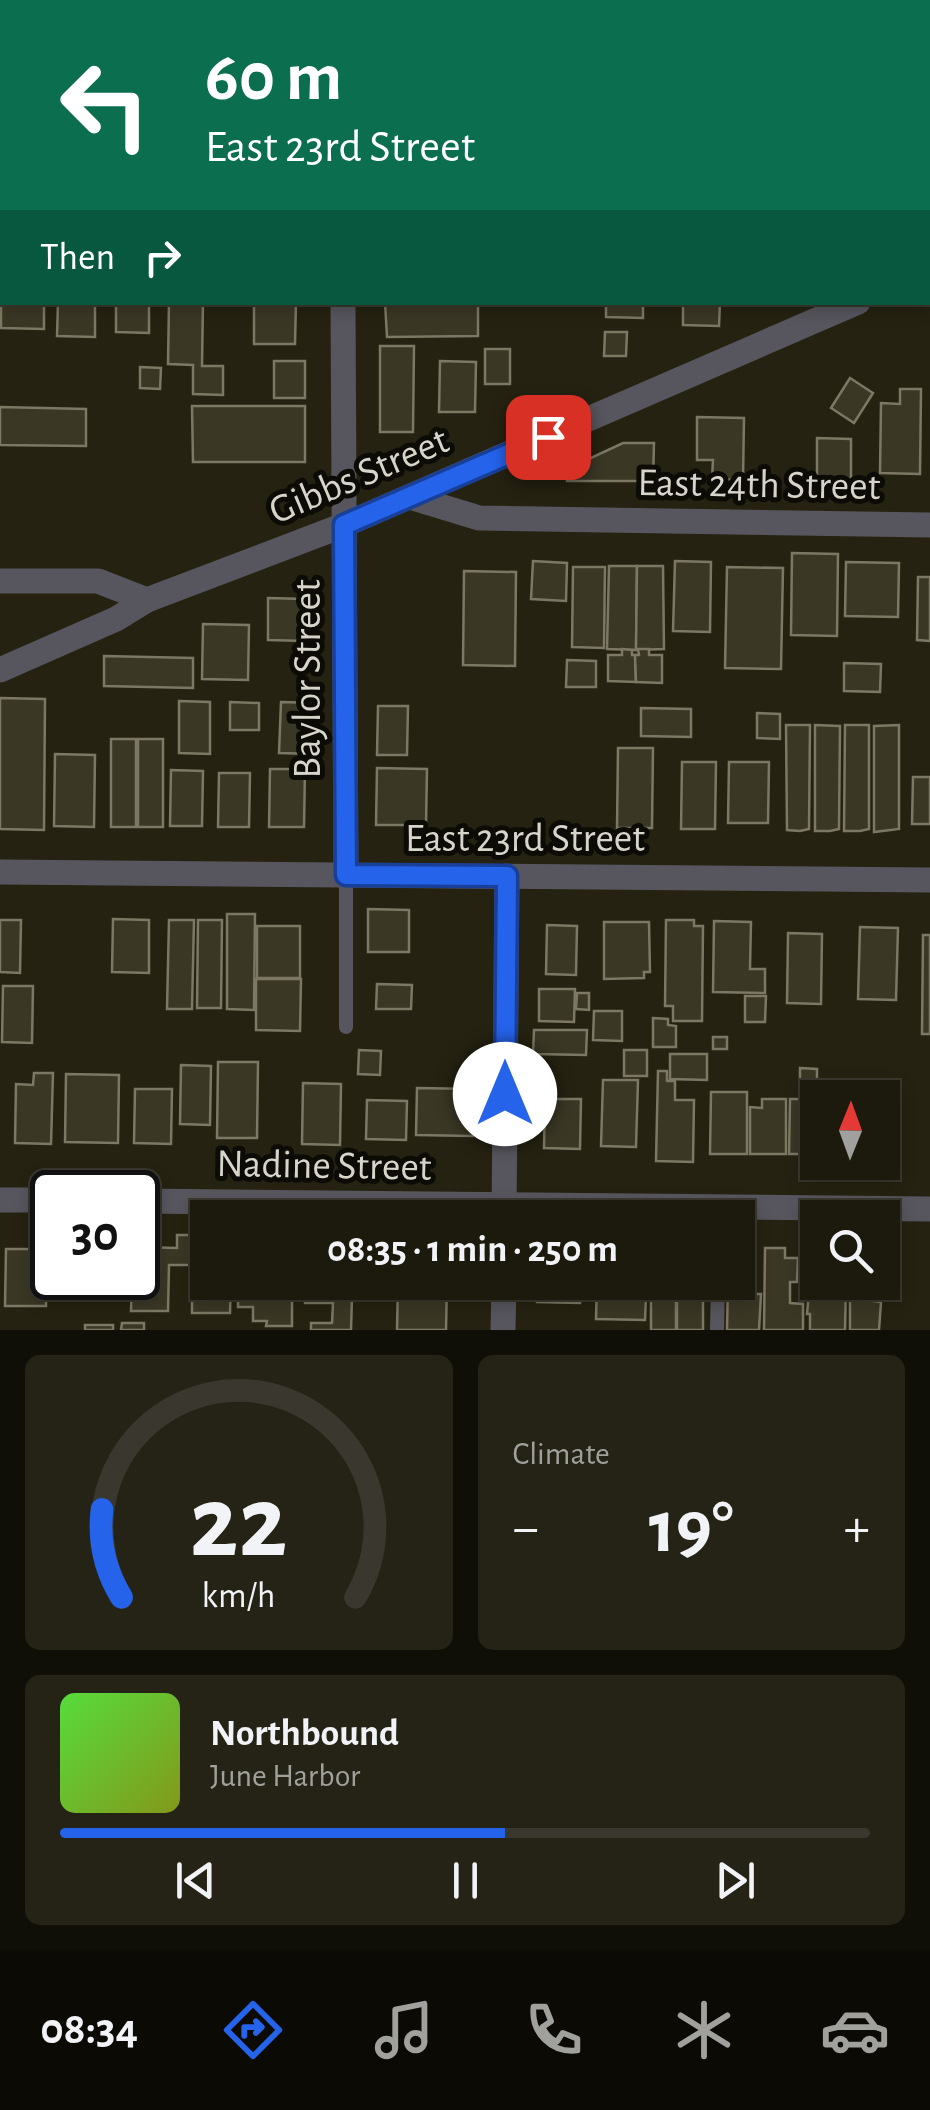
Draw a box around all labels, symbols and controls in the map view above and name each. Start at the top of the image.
icon: left [40,40,170,170]
text: 60 m [205,43,342,113]
text: East 23rd Street [205,125,475,170]
icon: right [135,230,190,285]
text: Then [40,239,115,277]
pin [506,395,591,480]
icon: arrive [521,410,576,465]
street label: Gibbs Street [264,420,455,532]
street label: East 24th Street [637,463,881,507]
street label: Baylor Street [288,579,328,779]
street label: East 23rd Street [405,819,645,859]
position arrow [453,1042,557,1146]
north arrow [800,1080,900,1180]
map controls [800,1080,900,1300]
street label: Nadine Street [216,1144,432,1188]
speed limit sign: 30 [30,1170,160,1300]
button: search [800,1200,900,1300]
text: 08:35 · 1 min · 250 m [327,1231,618,1269]
text: Climate [513,1438,610,1470]
text: 22 [190,1472,288,1576]
text: 19° [649,1491,734,1566]
text: − [513,1501,539,1556]
text: + [844,1501,870,1556]
text: km/h [202,1578,276,1614]
text: Northbound [210,1715,399,1753]
text: June Harbor [210,1760,360,1792]
icon: previous [168,1853,223,1908]
icon: pause [438,1853,493,1908]
icon: next [708,1853,763,1908]
icon: directions [218,1995,288,2065]
icon: music [369,1995,439,2065]
icon: phone [519,1995,589,2065]
icon: climate [669,1995,739,2065]
icon: car [820,1995,890,2065]
text: 08:34 [40,2007,138,2052]

